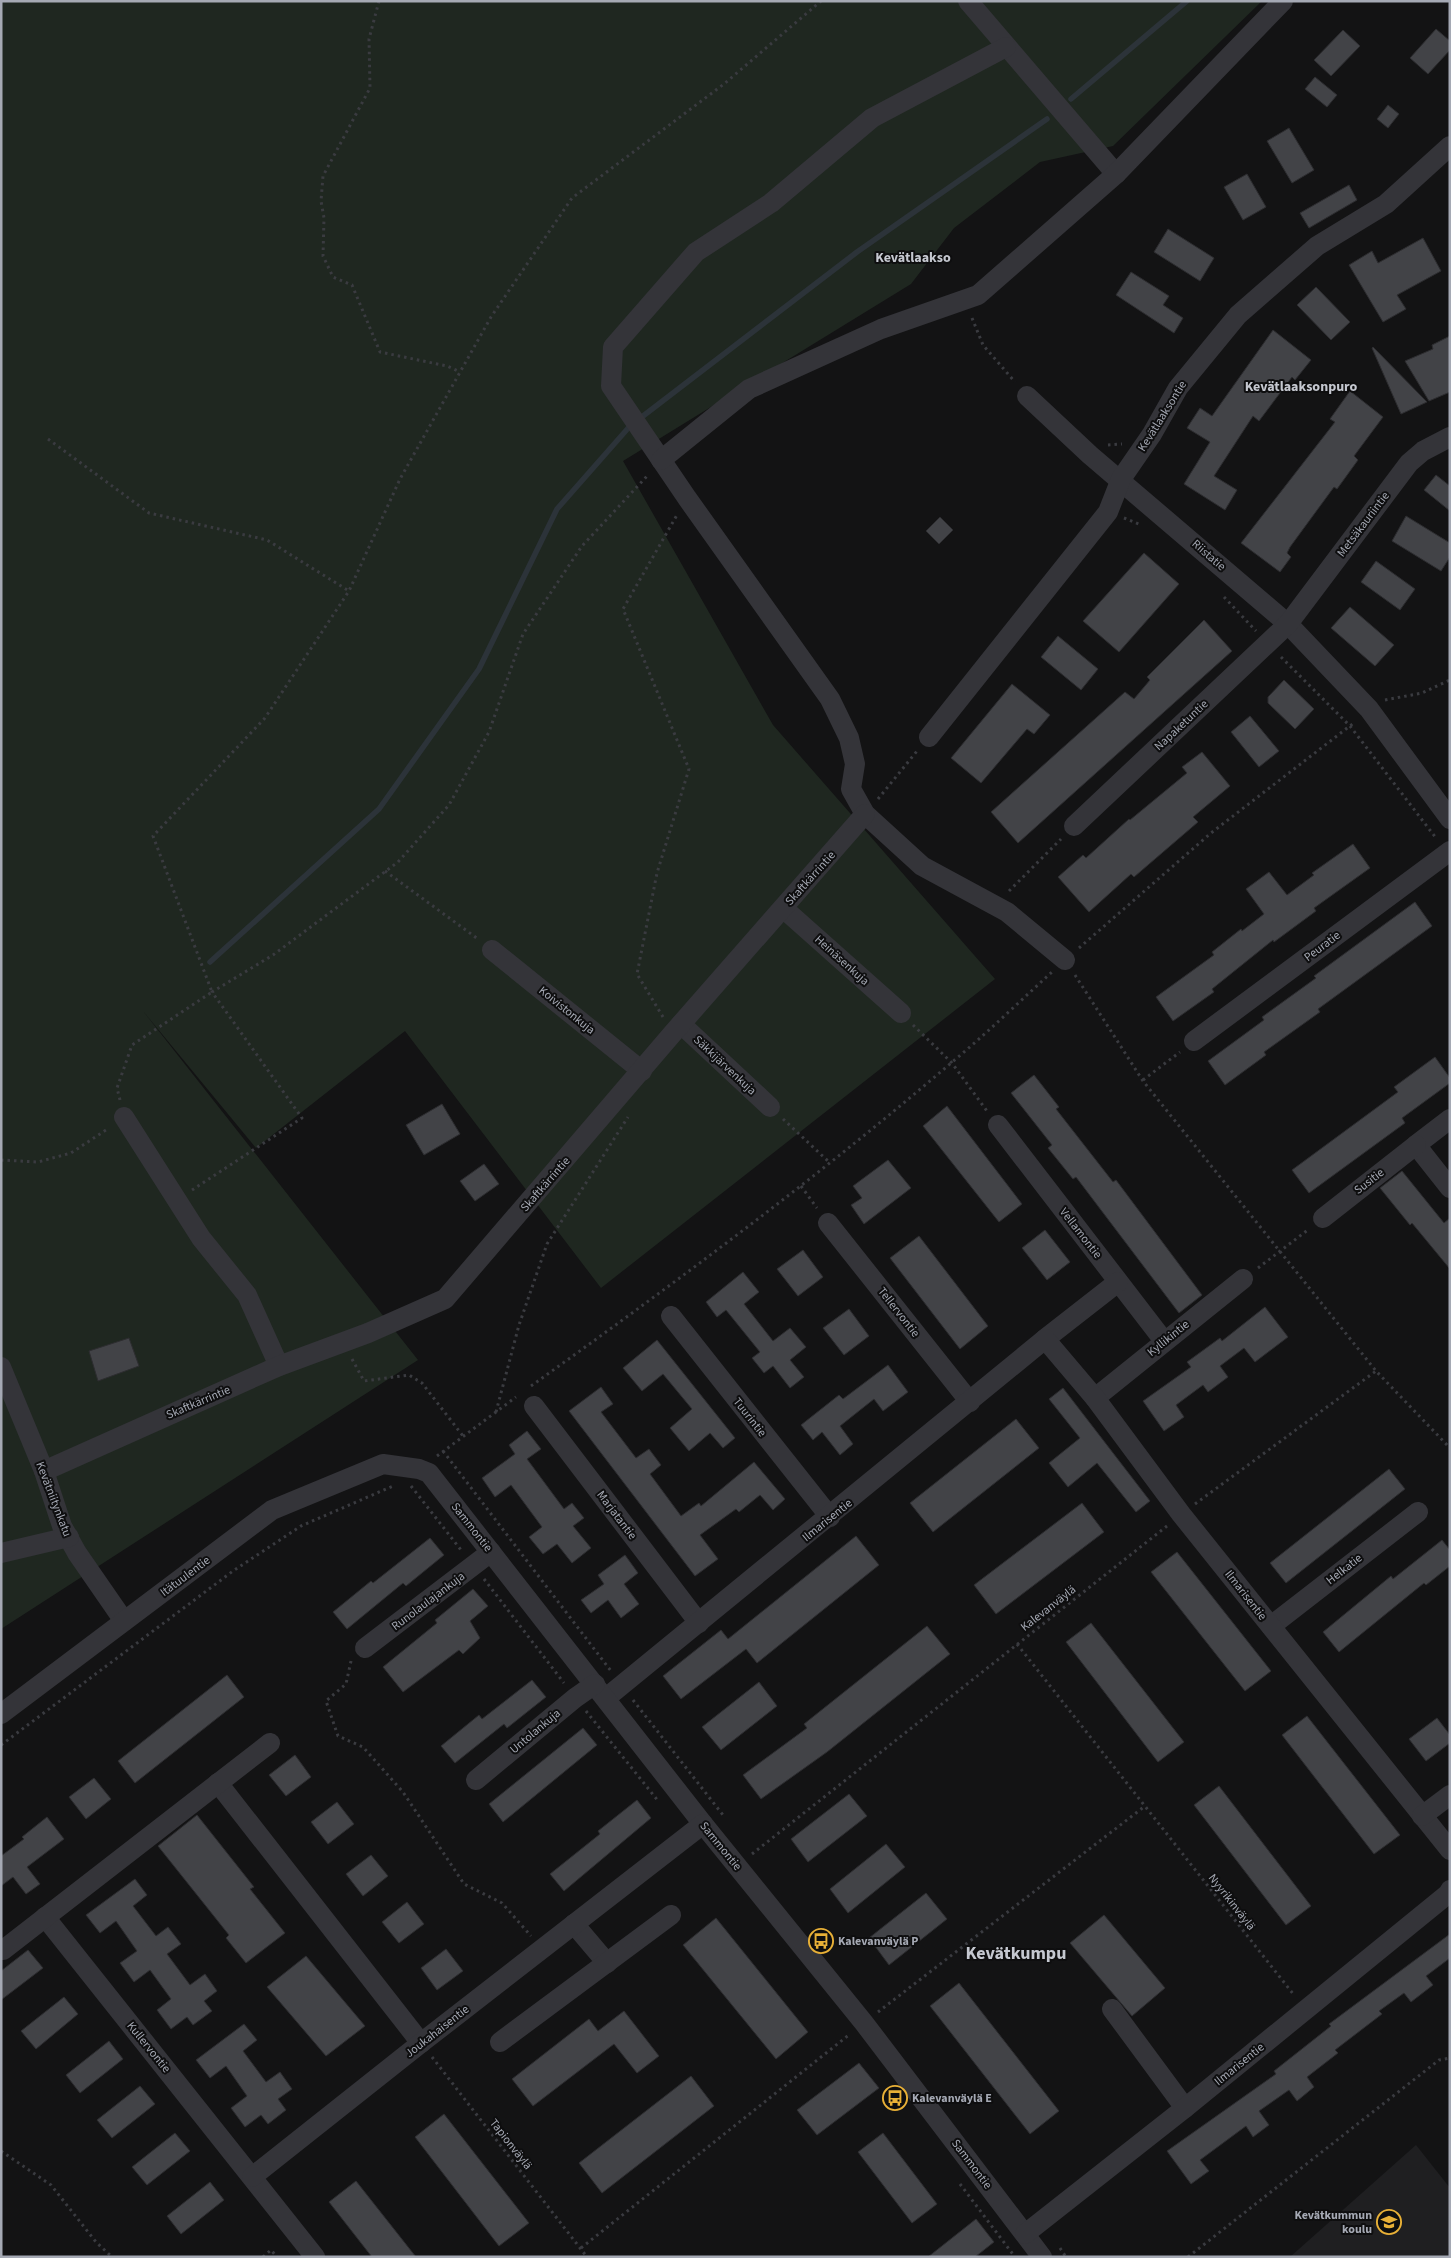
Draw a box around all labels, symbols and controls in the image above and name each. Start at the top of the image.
district label: Kevätlaakso [875,248,951,268]
district label: Kevätlaaksonpuro [1245,377,1358,397]
street label: Kevätlaaksontie [1134,378,1191,455]
street label: Metsäkauriintie [1333,488,1394,560]
street label: Riistatie [1188,536,1229,575]
street label: Napaketuntie [1151,696,1212,755]
street label: Skaftkärrintie [781,847,839,909]
street label: Peuratie [1301,927,1344,966]
street label: Heinäsenkuja [811,931,873,990]
street label: Koivistonkuja [535,982,598,1038]
street label: Säkkijärvenkuja [690,1032,760,1099]
street label: Skaftkärrintie [517,1153,574,1216]
street label: Susitie [1351,1164,1388,1199]
street label: Vellamontie [1055,1204,1106,1262]
street label: Tellervontie [874,1284,924,1341]
street label: Kyllikintie [1144,1316,1193,1361]
street label: Skaftkärrintie [164,1381,233,1424]
street label: Tuurintie [729,1394,770,1441]
street label: Kevätniitynkatu [31,1459,76,1539]
street label: Marjatantie [593,1487,641,1543]
street label: Ilmarisentie [799,1495,856,1546]
street label: Sammontie [447,1499,496,1556]
street label: Helkatie [1323,1550,1366,1589]
street label: Itätuulentie [157,1552,214,1601]
street label: Ilmarisentie [1220,1566,1271,1624]
street label: Runolaulajankuja [388,1568,469,1635]
street label: Kalevanväylä [1017,1581,1080,1635]
street label: Untolankuja [506,1705,564,1758]
street label: Sammontie [696,1818,746,1874]
street label: Nyyrikinväylä [1204,1870,1259,1934]
bus stop icon: Kalevanväylä P [808,1928,834,1954]
place label: Kalevanväylä P [838,1933,918,1950]
district label: Kevätkumpu [966,1941,1066,1966]
street label: Joukahaisentie [402,2001,473,2062]
street label: Kullervontie [123,2018,175,2077]
street label: Ilmarisentie [1211,2039,1268,2090]
bus stop icon: Kalevanväylä E [882,2085,908,2111]
place label: Kalevanväylä E [912,2090,992,2107]
street label: Tapionväylä [485,2115,536,2173]
street label: Sammontie [947,2136,996,2193]
place label: Kevätkummun koulu [1295,2207,1372,2238]
school or university icon: Kevätkummun koulu [1376,2209,1402,2235]

